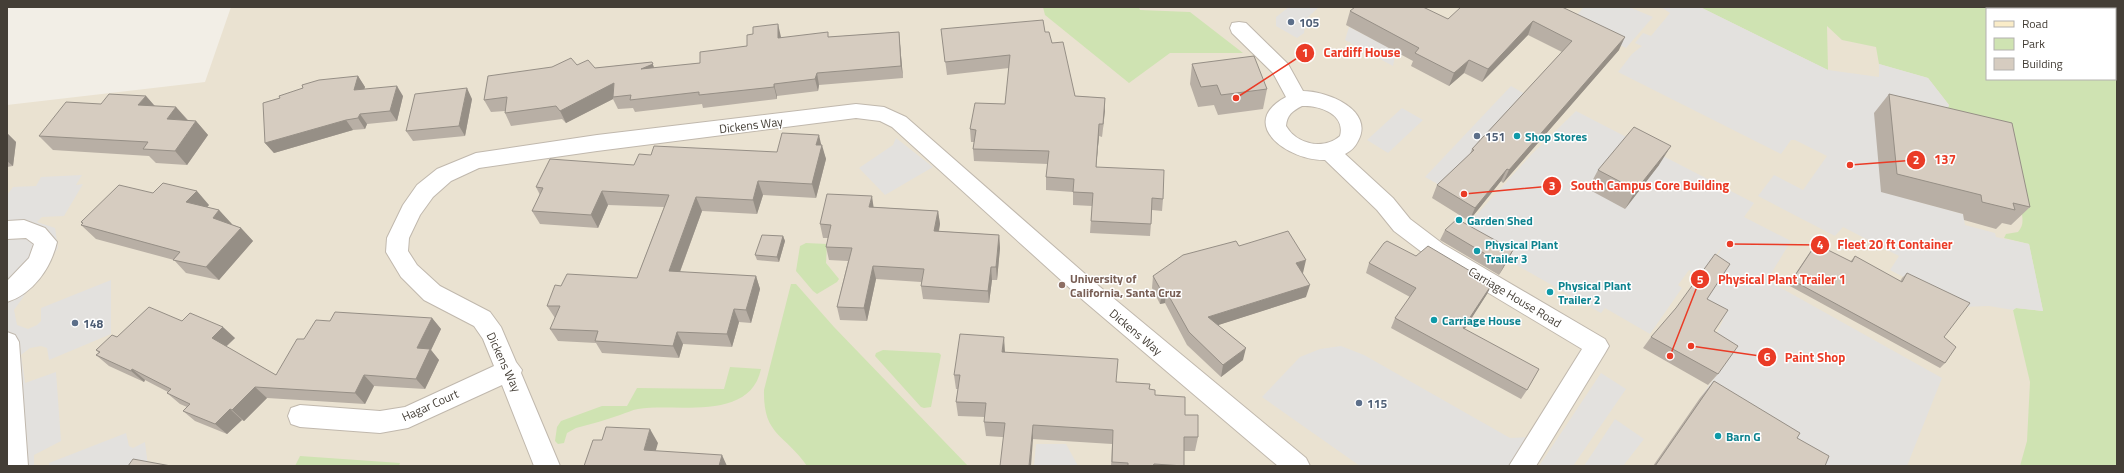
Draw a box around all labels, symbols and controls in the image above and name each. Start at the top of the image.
legend [1986,8,2116,80]
place label: 105 [1299,13,1319,32]
text: Road [2022,14,2048,33]
marker: 105 [1286,17,1296,27]
text: Park [2022,34,2045,53]
callout: Cardiff House [1295,40,1408,65]
text: Cardiff House [1324,42,1401,62]
text: 1 [1302,43,1308,62]
text: Building [2022,54,2063,73]
street label: Dickens Way [718,112,784,138]
place label: 151 [1485,127,1505,146]
place label: Shop Stores [1525,127,1588,146]
marker: 151 [1472,131,1482,141]
marker: Shop Stores [1512,131,1522,141]
callout: 137 [1906,147,1964,172]
text: 137 [1934,149,1956,169]
text: 2 [1913,150,1919,169]
callout: South Campus Core Building [1542,173,1737,198]
text: South Campus Core Building [1571,175,1729,195]
text: 3 [1549,176,1555,195]
place label: Garden Shed [1467,211,1533,230]
marker: Garden Shed [1454,215,1464,225]
callout: Fleet 20 ft Container [1810,232,1961,257]
text: Fleet 20 ft Container [1837,234,1953,254]
place label: Physical Plant Trailer 3 [1485,235,1559,268]
text: 4 [1817,235,1824,254]
marker: Physical Plant Trailer 3 [1472,246,1482,256]
street label: Carriage House Road [1466,264,1564,330]
callout: Physical Plant Trailer 1 [1690,267,1855,292]
place label: University of California, Santa Cruz [1070,269,1181,302]
text: Physical Plant Trailer 1 [1718,269,1846,289]
text: 5 [1697,270,1704,289]
place label: Physical Plant Trailer 2 [1558,276,1632,309]
marker: University of California, Santa Cruz [1057,280,1067,290]
marker: Physical Plant Trailer 2 [1545,287,1555,297]
street label: Dickens Way [1105,304,1167,360]
place label: Carriage House [1442,313,1521,327]
place label: 148 [83,314,103,333]
marker: Carriage House [1429,315,1439,325]
marker: 148 [70,318,80,328]
street label: Dickens Way [482,329,526,395]
callout: Paint Shop [1757,345,1854,370]
text: 6 [1764,347,1771,366]
text: Paint Shop [1785,347,1845,367]
street label: Hagar Court [398,384,462,426]
place label: 115 [1367,394,1387,413]
marker: 115 [1354,398,1364,408]
place label: Barn G [1726,427,1761,446]
marker: Barn G [1713,431,1723,441]

